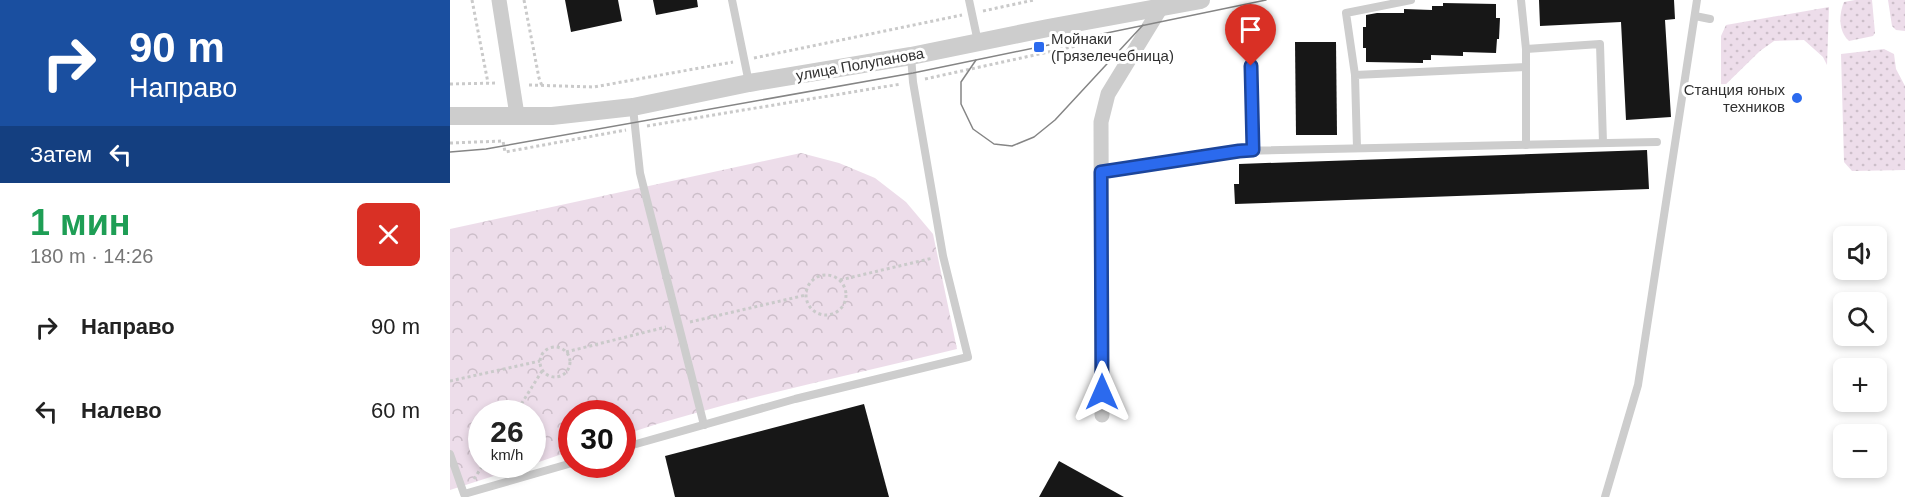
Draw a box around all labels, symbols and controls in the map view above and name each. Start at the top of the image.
pin [1225,4,1276,66]
icon: arrive [1234,13,1267,46]
icon: right [30,24,108,102]
text: 90 m [129,24,225,71]
place label: Мойнаки (Грязелечебница) [1051,30,1174,64]
marker: Мойнаки (Грязелечебница) [1032,40,1046,54]
street label: улица Полупанова [795,44,926,84]
text: Направо [129,73,237,103]
place label: Станция юных техников [1684,81,1785,115]
marker: Станция юных техников [1790,91,1804,105]
icon: left [104,138,137,171]
text: Затем [30,142,92,167]
text: 1 мин [30,202,131,243]
button: close [357,203,420,266]
map controls [1833,226,1887,478]
button: sound [1833,226,1887,280]
text: 180 m · 14:26 [30,245,153,267]
button: search [1833,292,1887,346]
icon: right [30,311,63,344]
text: Направо [81,314,175,339]
text: 90 m [371,314,420,339]
button: + [1833,358,1887,412]
position arrow [1070,360,1134,424]
icon: left [30,395,63,428]
text: Налево [81,398,162,423]
text: 60 m [371,398,420,423]
speed limit sign: 30 [558,400,636,478]
text: 26 [490,415,524,448]
button: − [1833,424,1887,478]
text: km/h [491,446,523,463]

